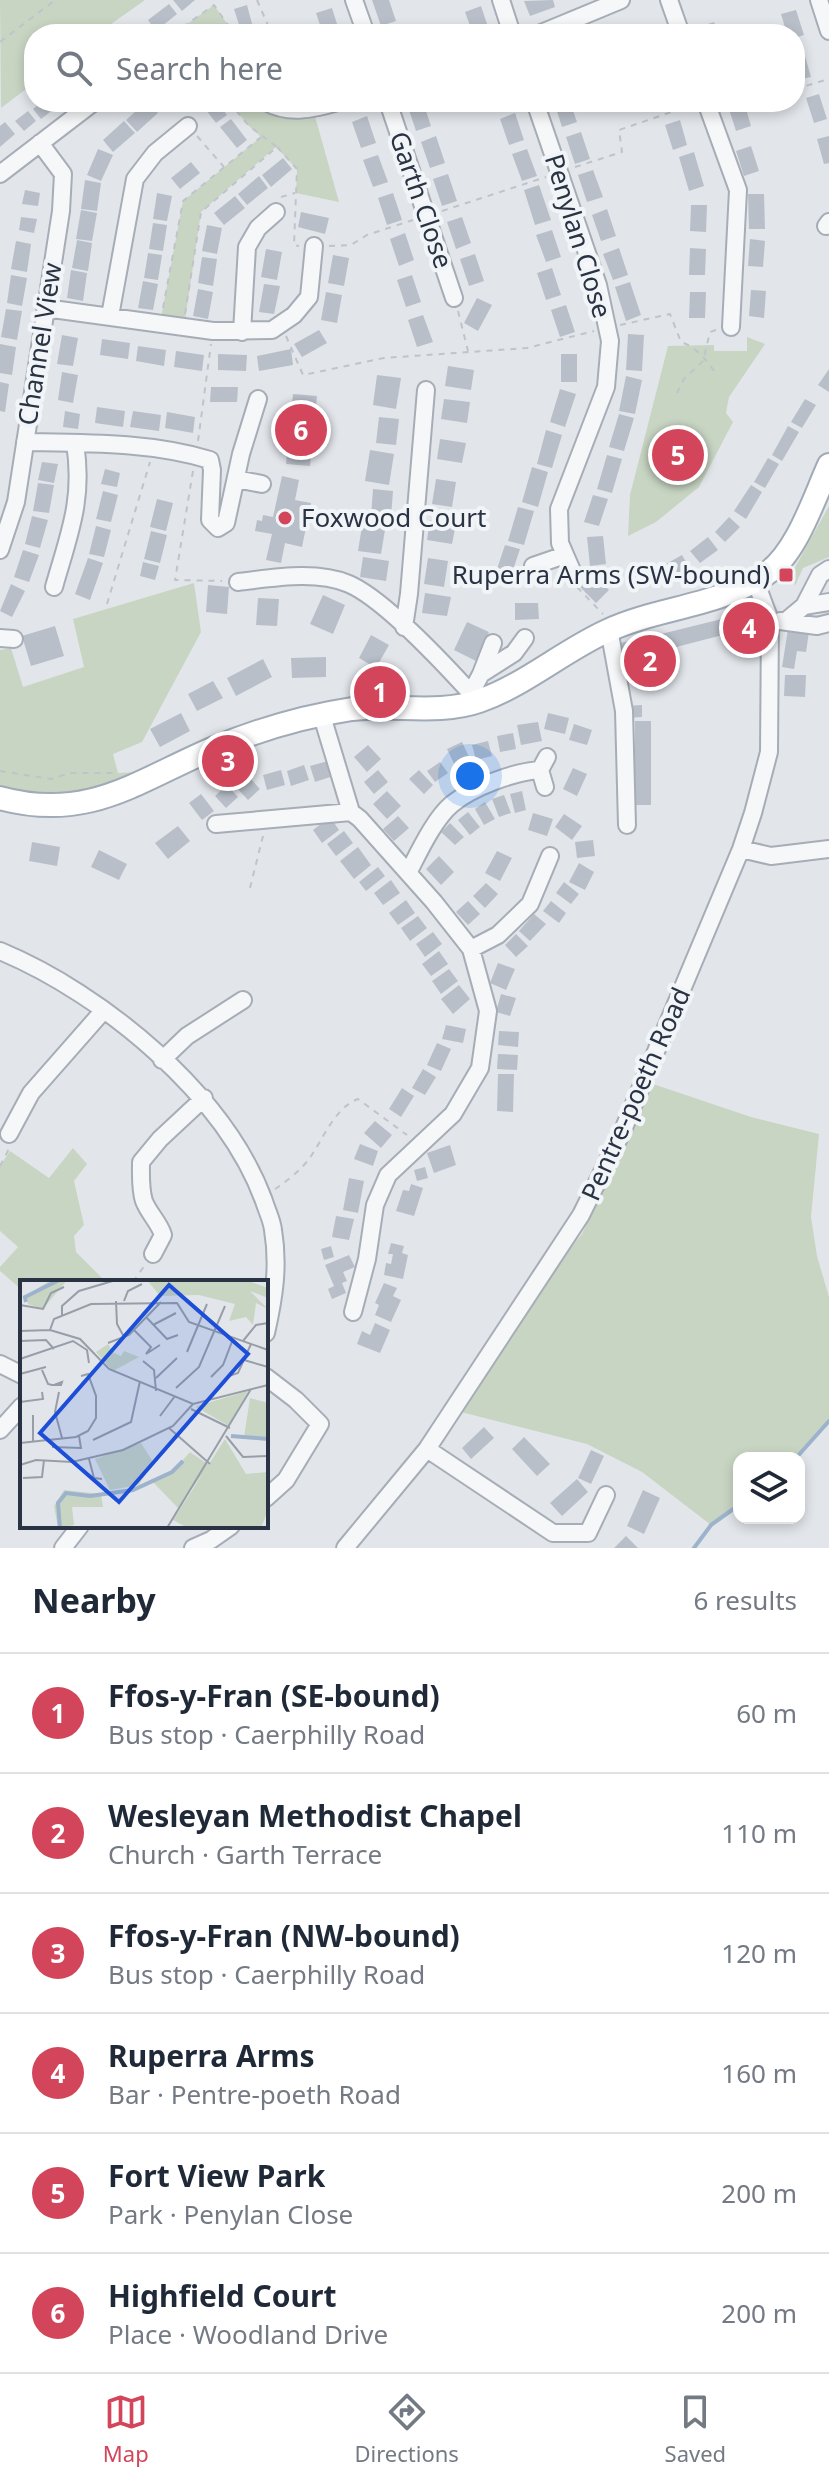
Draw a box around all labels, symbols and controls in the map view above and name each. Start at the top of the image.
search box [24,24,805,112]
icon: search [52,46,96,90]
text: Search here [116,48,283,89]
street label: Garth Close [382,126,462,273]
street label: Penylan Close [537,149,621,322]
street label: Channel View [8,259,70,428]
pin: 6 [275,400,327,460]
pin: 5 [652,425,704,485]
place label: Foxwood Court [301,499,486,535]
marker: Foxwood Court [276,509,294,527]
place label: Ruperra Arms (SW-bound) [452,556,770,592]
marker: Ruperra Arms (SW-bound) [777,566,795,584]
pin: 4 [723,598,775,658]
pin: 2 [624,631,676,691]
pin: 1 [354,662,406,722]
pin: 3 [202,731,254,791]
your location [450,756,490,796]
street label: Pentre-poeth Road [572,981,698,1206]
inset map [20,1280,268,1528]
map controls [733,1452,805,1524]
button: layers [733,1452,805,1524]
text: Nearby [32,1577,156,1623]
text: 6 results [693,1582,797,1618]
text: Ffos-y-Fran (SE-bound) [108,1675,440,1716]
text: 1 [51,1695,65,1731]
text: 60 m [736,1695,797,1731]
text: Bus stop · Caerphilly Road [108,1716,425,1752]
text: Wesleyan Methodist Chapel [108,1795,522,1836]
text: 2 [51,1815,65,1851]
text: 110 m [721,1815,797,1851]
text: Church · Garth Terrace [108,1836,382,1872]
text: Ffos-y-Fran (NW-bound) [108,1915,460,1956]
text: 3 [51,1935,65,1971]
text: 120 m [721,1935,797,1971]
text: Bus stop · Caerphilly Road [108,1956,425,1992]
text: Ruperra Arms [108,2035,315,2076]
text: 4 [51,2055,65,2091]
text: 160 m [721,2055,797,2091]
text: Bar · Pentre-poeth Road [108,2076,401,2112]
text: Fort View Park [108,2155,325,2196]
text: 5 [51,2175,65,2211]
text: 200 m [721,2175,797,2211]
text: Park · Penylan Close [108,2196,353,2232]
text: Highfield Court [108,2275,336,2316]
text: 6 [51,2295,65,2331]
text: 200 m [721,2295,797,2331]
text: Place · Woodland Drive [108,2316,388,2352]
tab: Map [103,2390,149,2468]
tab: Directions [354,2390,459,2468]
tab: Saved [665,2390,726,2468]

